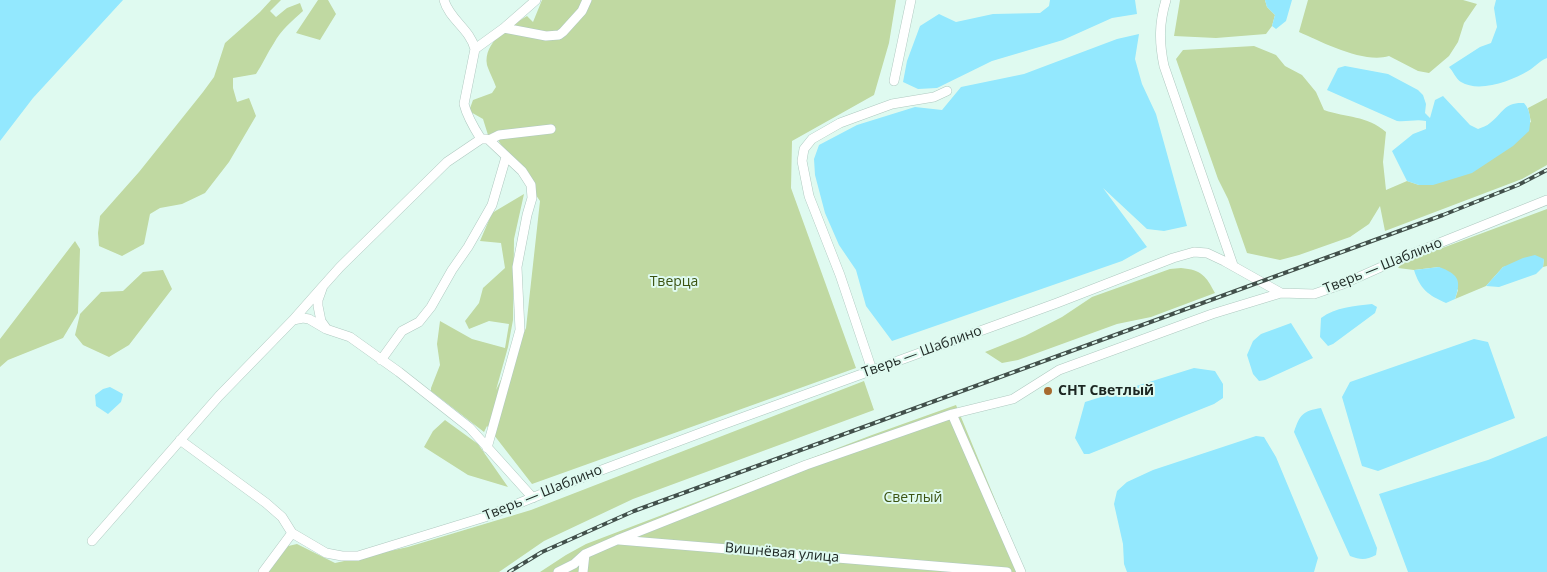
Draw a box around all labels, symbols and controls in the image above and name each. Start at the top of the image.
street label: Тверь — Шаблино [1321,235,1445,297]
park label: Тверца [650,274,698,290]
street label: Тверь — Шаблино [860,322,984,382]
place label: СНТ Светлый [1058,383,1154,399]
marker: СНТ Светлый [1042,385,1054,397]
street label: Тверь — Шаблино [481,462,605,524]
park label: Светлый [884,490,942,506]
street label: Вишнёвая улица [724,540,840,566]

